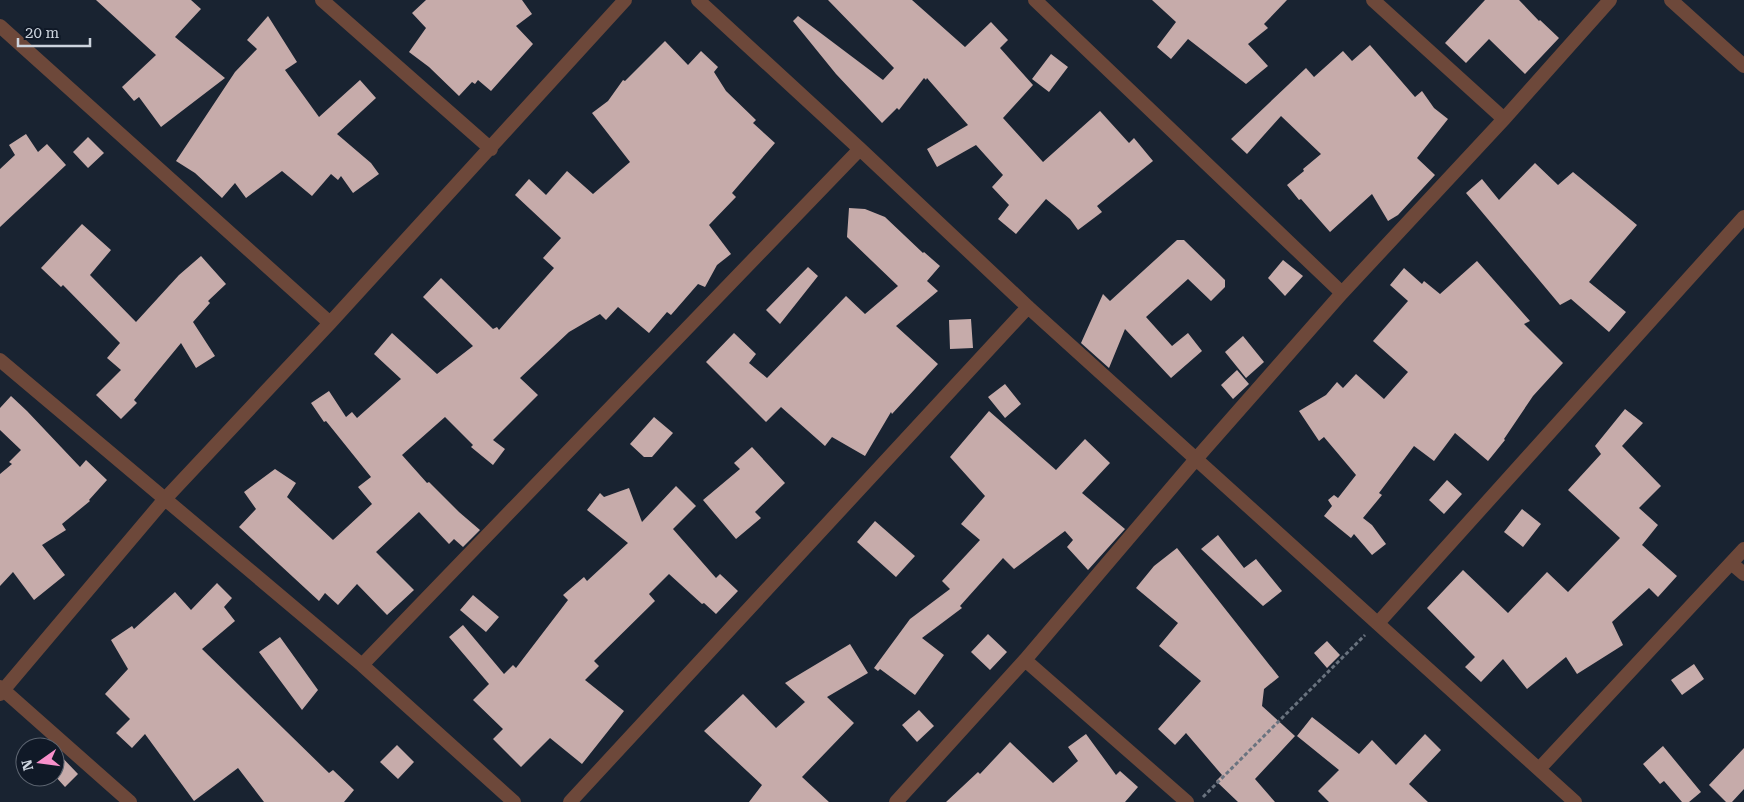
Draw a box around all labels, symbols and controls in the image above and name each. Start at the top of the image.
scale bar [18,15,90,47]
text: 20 m [25,24,60,42]
north arrow [15,737,65,787]
text: N [18,758,36,772]

